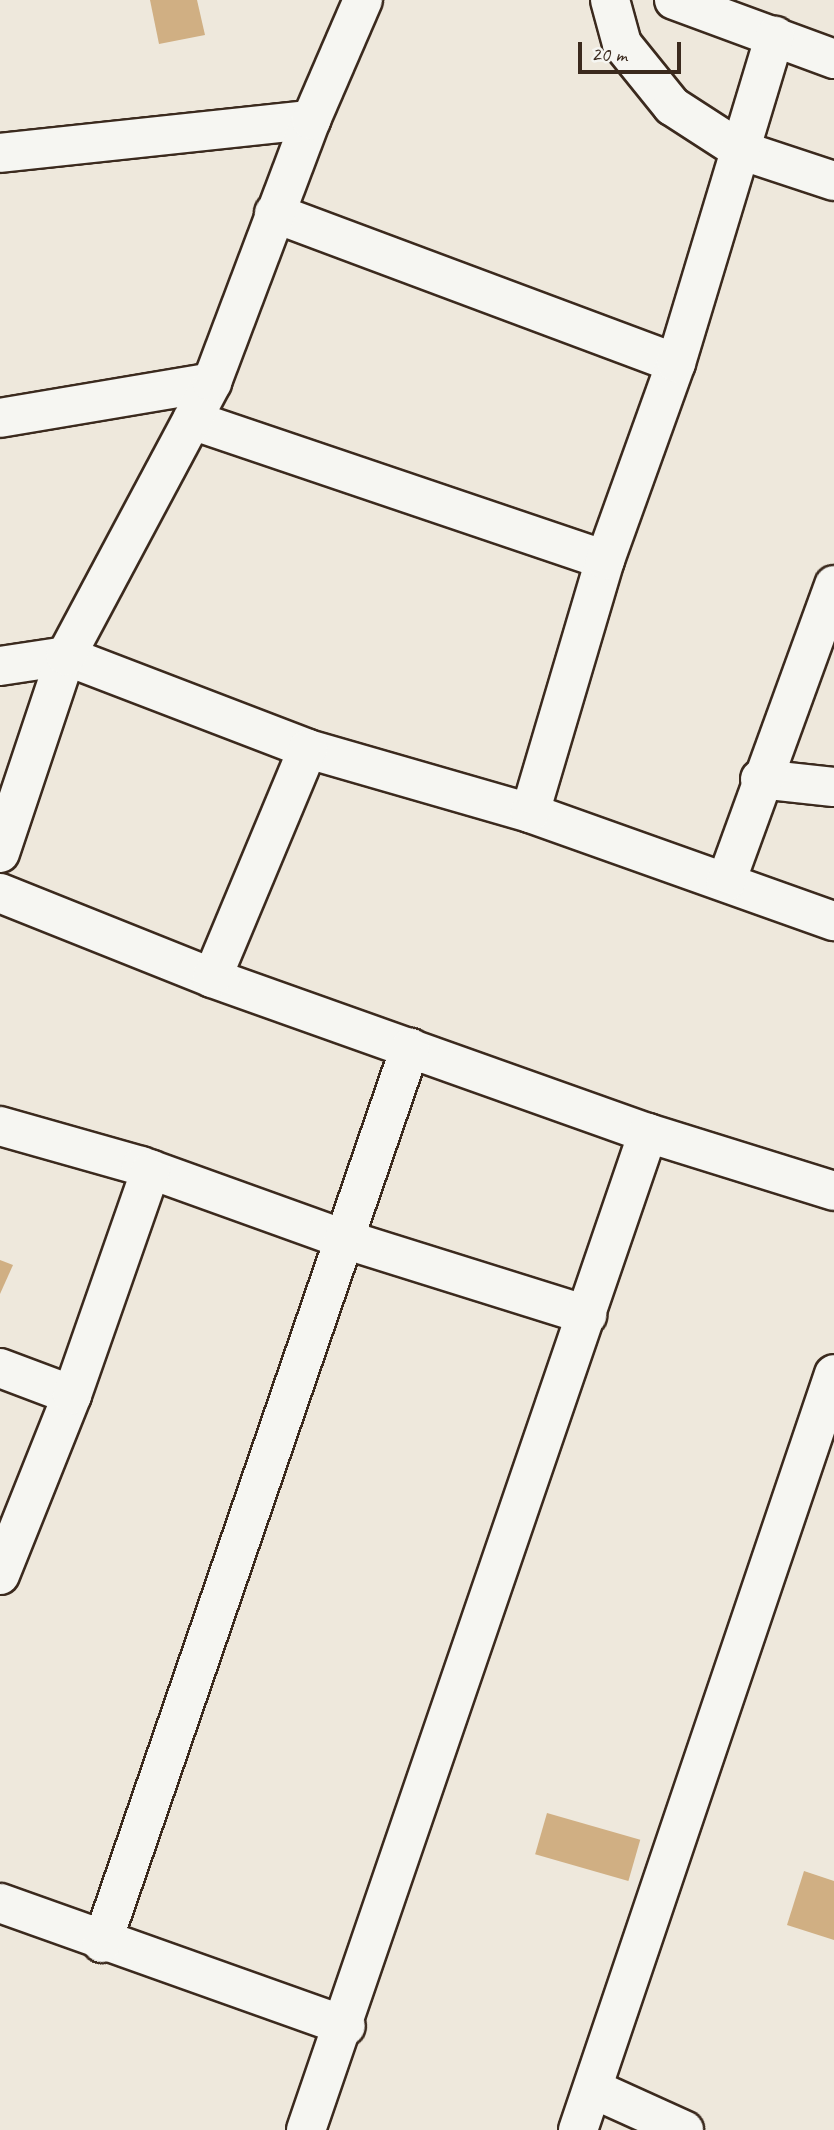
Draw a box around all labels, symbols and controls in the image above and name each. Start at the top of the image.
scale bar [582,28,685,72]
text: 20 m [591,41,627,67]

